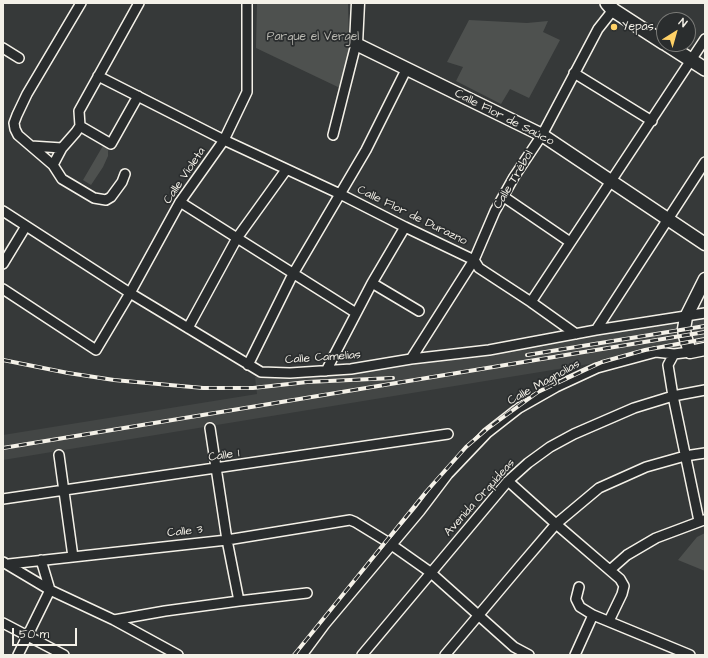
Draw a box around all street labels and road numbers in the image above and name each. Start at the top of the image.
street label: Calle Flor de Saúco [452,87,556,149]
street label: Calle Violeta [161,145,209,207]
street label: Calle Trébol [491,148,537,212]
street label: Calle Flor de Durazno [355,183,469,249]
street label: Calle Camelias [285,348,361,368]
street label: Calle Magnolias [505,357,583,409]
street label: Calle 1 [208,447,240,465]
street label: Avenida Orquídeas [442,456,518,540]
street label: Calle 3 [166,523,204,541]

